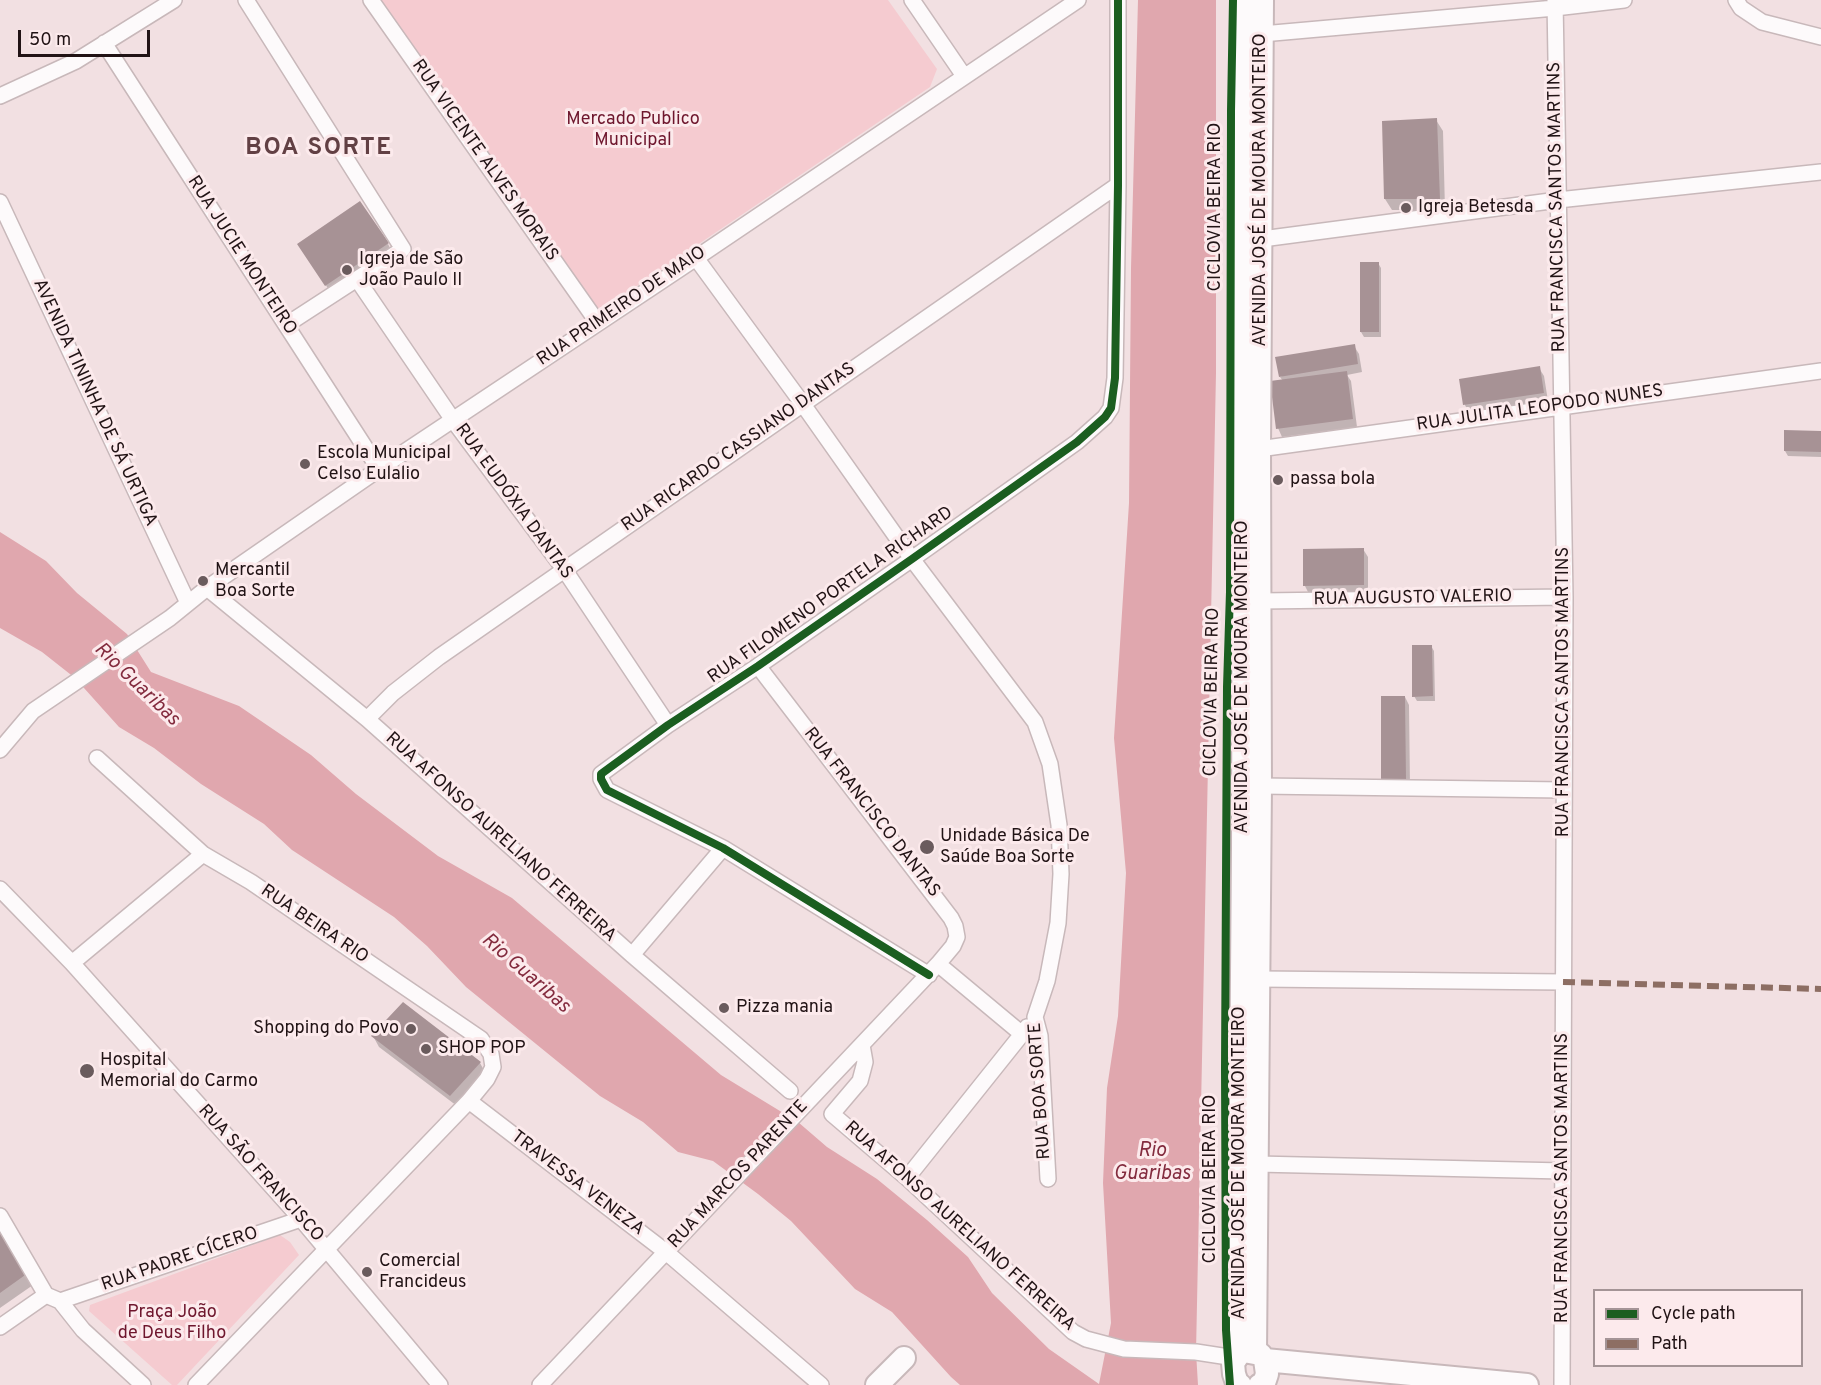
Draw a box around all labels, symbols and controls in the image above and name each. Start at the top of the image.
scale bar [21,18,153,56]
text: 50 m [29,29,71,52]
street label: AVENIDA JOSÉ DE MOURA MONTEIRO [1250,33,1272,347]
street label: RUA VICENTE ALVES MORAIS [406,56,562,266]
street label: RUA FRANCISCA SANTOS MARTINS [1545,62,1571,352]
park label: Mercado Publico Municipal [566,109,700,152]
street label: CICLOVIA BEIRA RIO [1205,123,1227,291]
district label: BOA SORTE [245,135,393,163]
street label: RUA JUCIE MONTEIRO [182,173,300,339]
place label: Igreja Betesda [1418,197,1533,219]
marker: Igreja Betesda [1399,201,1413,215]
street label: RUA PRIMEIRO DE MAIO [533,242,711,372]
place label: Igreja de São João Paulo II [359,249,463,292]
marker: Igreja de São João Paulo II [340,263,354,277]
street label: AVENIDA TININHA DE SÁ URTIGA [27,276,161,530]
street label: RUA RICARDO CASSIANO DANTAS [618,359,860,537]
street label: RUA JULITA LEOPODO NUNES [1415,381,1665,437]
street label: RUA EUDÓXIA DANTAS [449,420,577,584]
place label: Escola Municipal Celso Eulalio [317,443,451,486]
marker: Escola Municipal Celso Eulalio [298,457,312,471]
place label: passa bola [1290,469,1375,491]
marker: passa bola [1271,473,1285,487]
street label: RUA FILOMENO PORTELA RICHARD [704,503,958,689]
street label: AVENIDA JOSÉ DE MOURA MONTEIRO [1232,520,1254,834]
street label: RUA FRANCISCA SANTOS MARTINS [1553,547,1575,837]
place label: Mercantil Boa Sorte [215,560,295,602]
marker: Mercantil Boa Sorte [196,574,210,588]
street label: RUA AUGUSTO VALERIO [1313,586,1513,612]
street label: CICLOVIA BEIRA RIO [1201,607,1225,777]
water label: Rio Guaribas [88,638,184,732]
street label: RUA FRANCISCO DANTAS [798,724,944,902]
street label: RUA AFONSO AURELIANO FERREIRA [380,729,620,947]
place label: Unidade Básica De Saúde Boa Sorte [940,826,1090,868]
marker: Unidade Básica De Saúde Boa Sorte [918,838,936,856]
street label: RUA BEIRA RIO [256,881,372,969]
water label: Rio Guaribas [476,929,574,1019]
place label: Pizza mania [736,997,833,1019]
marker: Pizza mania [717,1001,731,1015]
street label: AVENIDA JOSÉ DE MOURA MONTEIRO [1229,1006,1251,1320]
place label: Shopping do Povo [253,1018,399,1040]
marker: Shopping do Povo [404,1022,418,1036]
street label: RUA BOA SORTE [1025,1022,1057,1160]
street label: RUA FRANCISCA SANTOS MARTINS [1552,1033,1574,1323]
place label: SHOP POP [438,1038,526,1060]
marker: SHOP POP [419,1042,433,1056]
place label: Hospital Memorial do Carmo [100,1050,258,1092]
marker: Hospital Memorial do Carmo [78,1062,96,1080]
street label: CICLOVIA BEIRA RIO [1200,1095,1222,1263]
street label: RUA MARCOS PARENTE [665,1096,813,1254]
street label: RUA SÃO FRANCISCO [193,1101,327,1247]
street label: RUA AFONSO AURELIANO FERREIRA [839,1118,1079,1336]
street label: TRAVESSA VENEZA [506,1127,648,1241]
water label: Rio Guaribas [1113,1140,1191,1187]
street label: RUA PADRE CÍCERO [99,1223,261,1297]
place label: Comercial Francideus [379,1251,466,1294]
marker: Comercial Francideus [360,1265,374,1279]
legend [1593,1289,1803,1367]
park label: Praça João de Deus Filho [118,1302,226,1344]
text: Cycle path [1651,1303,1736,1326]
text: Path [1651,1333,1688,1356]

